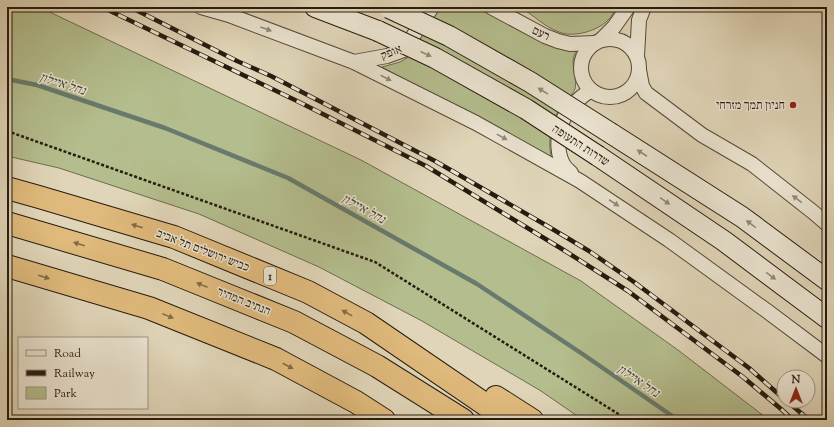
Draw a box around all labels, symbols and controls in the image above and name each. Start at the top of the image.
street label: רעם [529,22,553,46]
one-way arrow [260,26,272,32]
street label: אופק [378,41,405,65]
one-way arrow [420,51,432,57]
water label: נחל איילון [37,69,89,101]
one-way arrow [380,75,392,81]
one-way arrow [538,87,549,94]
place label: חניון תמך מזרחי [716,97,785,115]
marker: חניון תמך מזרחי [788,100,798,110]
street label: שדרות התעופה [548,120,613,171]
one-way arrow [496,134,508,141]
one-way arrow [637,149,647,157]
water label: נחל איילון [338,190,390,230]
one-way arrow [791,195,802,203]
one-way arrow [660,197,670,205]
one-way arrow [608,200,620,207]
one-way arrow [745,219,756,228]
one-way arrow [130,223,142,229]
street label: כביש ירושלים תל אביב [153,225,252,277]
one-way arrow [73,241,85,247]
road number: 1 [264,267,276,285]
one-way arrow [766,272,777,280]
one-way arrow [39,274,51,280]
one-way arrow [196,281,208,287]
street label: הנתיב המהיר [214,283,273,321]
one-way arrow [341,310,353,316]
one-way arrow [163,313,175,319]
legend [18,337,148,409]
text: Road [54,345,81,363]
water label: נחל איילון [613,361,664,403]
one-way arrow [282,362,294,369]
text: Railway [54,365,95,383]
north arrow [776,369,816,409]
text: N [791,372,801,388]
text: Park [54,385,77,403]

